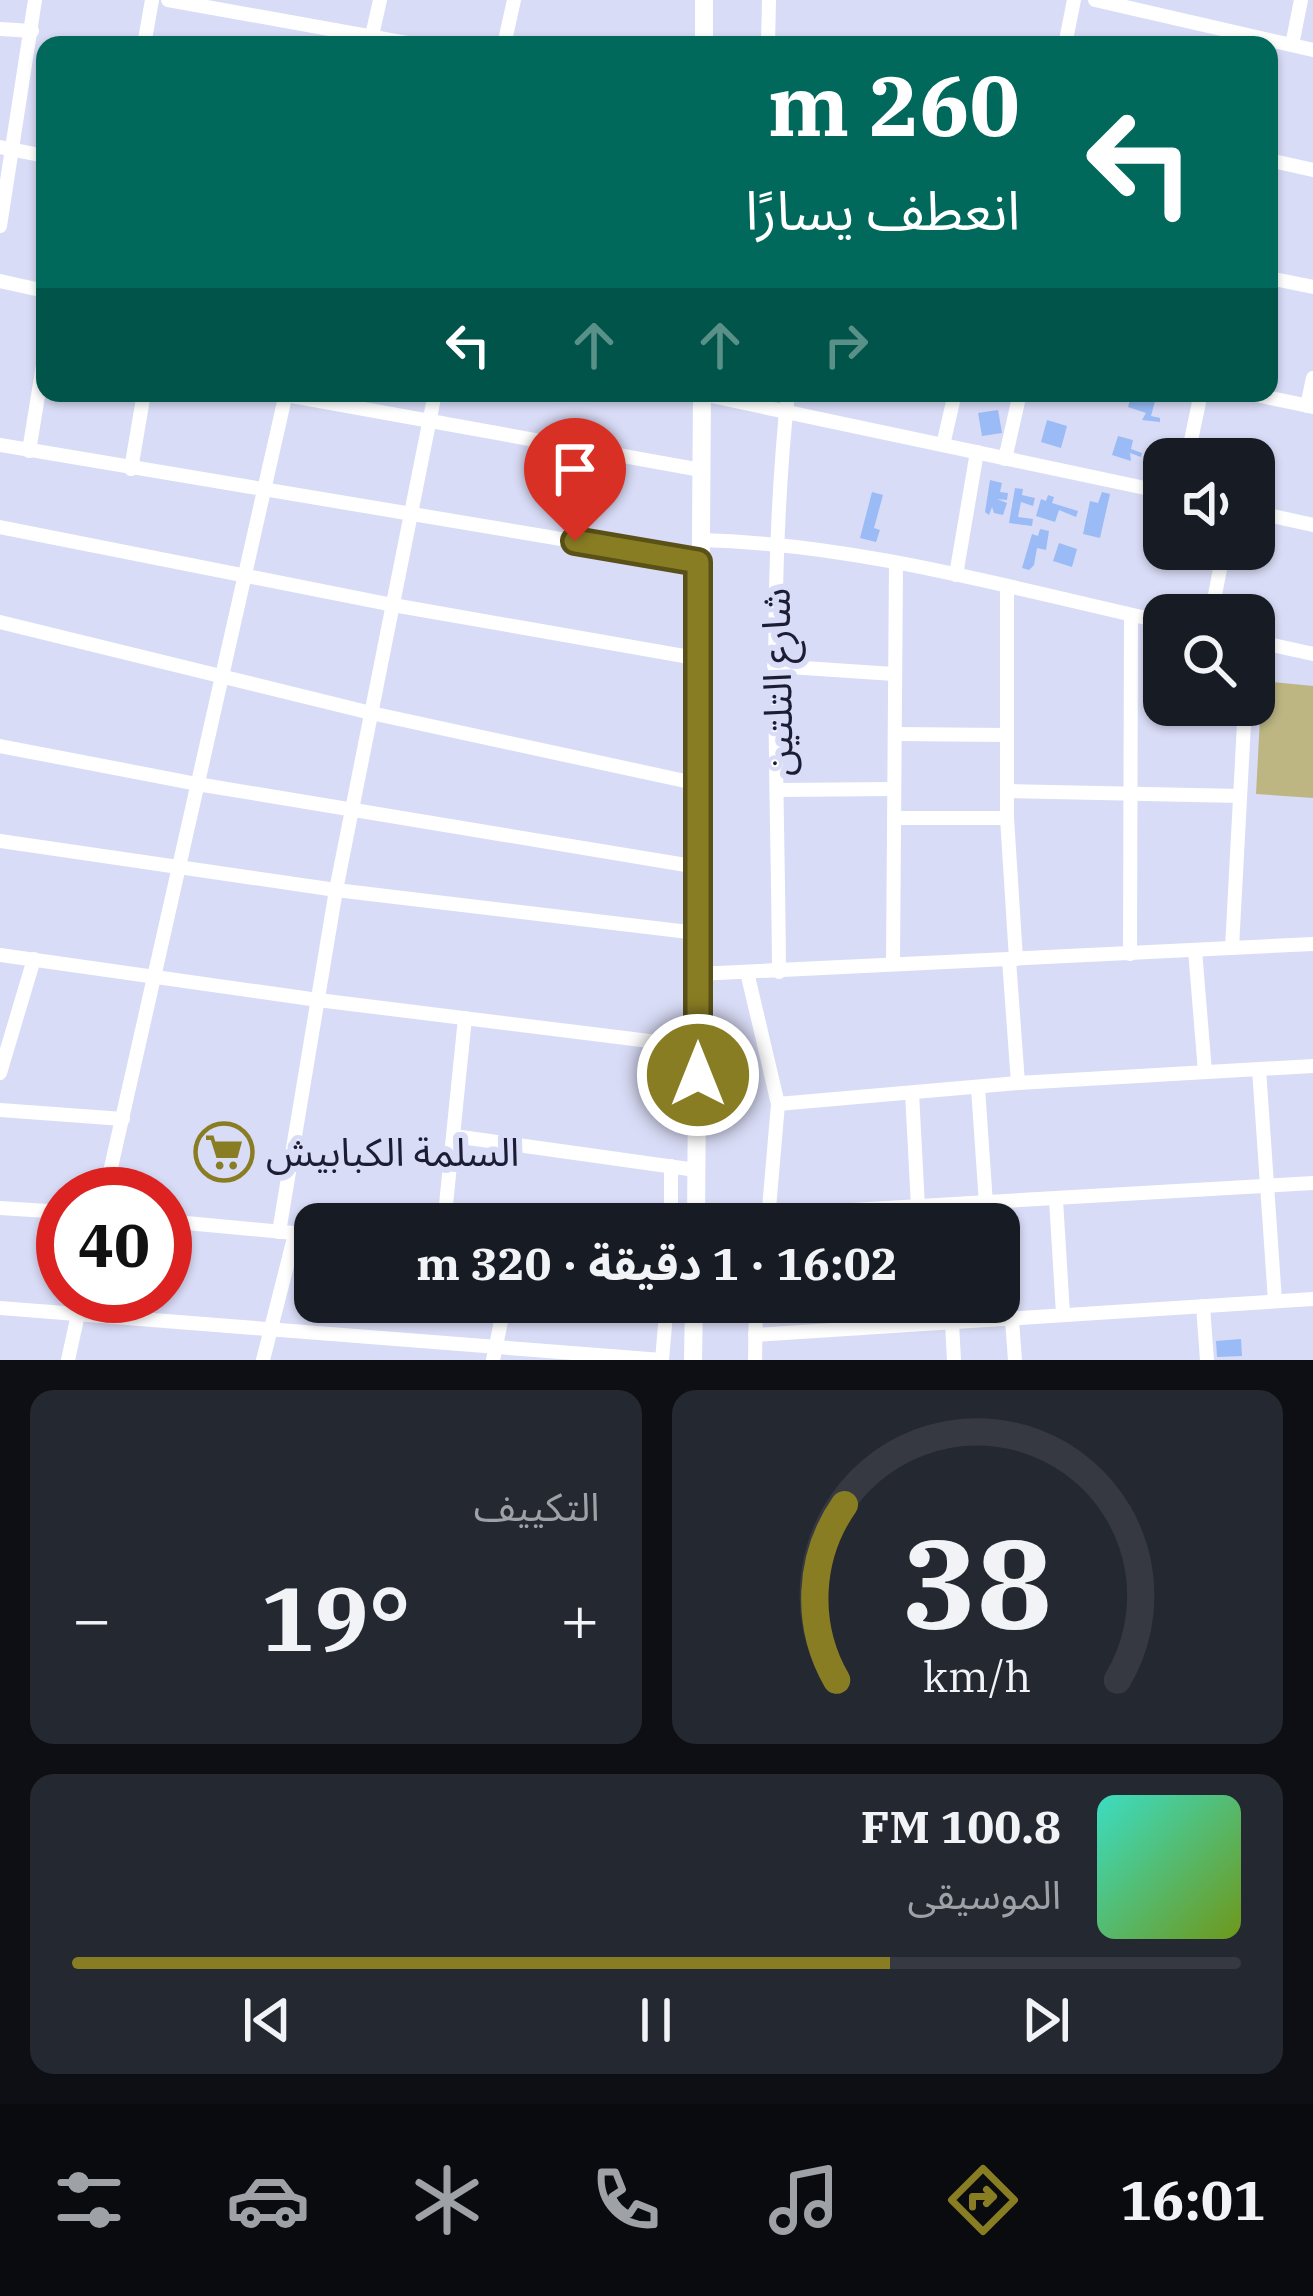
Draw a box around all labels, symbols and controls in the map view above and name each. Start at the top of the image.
text: 260 m [768,50,1020,159]
icon: left [1062,84,1218,240]
text: انعطف يسارًا [745,175,1020,245]
icon: left [435,312,501,378]
icon: ahead [561,312,627,378]
icon: ahead [687,312,753,378]
icon: right [813,312,879,378]
pin [524,418,626,541]
icon: arrive [542,436,608,502]
map controls [1143,438,1275,726]
button: sound [1143,438,1275,570]
street label: شارع التلتين [749,587,808,777]
button: search [1143,594,1275,726]
position arrow [635,1012,761,1138]
supermarket icon: السلمة الكبابيش [193,1121,255,1183]
place label: السلمة الكبابيش [266,1126,519,1177]
speed limit sign: 40 [36,1167,192,1323]
text: 16:02 · 1 دقيقة · 320 m [416,1234,898,1292]
text: التكييف [474,1481,600,1532]
text: 38 [902,1501,1052,1663]
text: 19° [261,1559,411,1676]
text: − [72,1575,112,1661]
text: + [560,1575,600,1661]
text: km/h [923,1648,1031,1704]
text: 100.8 FM [861,1797,1061,1855]
text: الموسيقى [907,1869,1061,1920]
icon: previous [234,1987,300,2053]
icon: pause [623,1987,689,2053]
icon: next [1013,1987,1079,2053]
icon: filters [47,2158,131,2242]
icon: car [226,2158,310,2242]
icon: climate [405,2158,489,2242]
icon: phone [584,2158,668,2242]
icon: music [762,2158,846,2242]
icon: directions [941,2158,1025,2242]
text: 16:01 [1120,2165,1266,2235]

